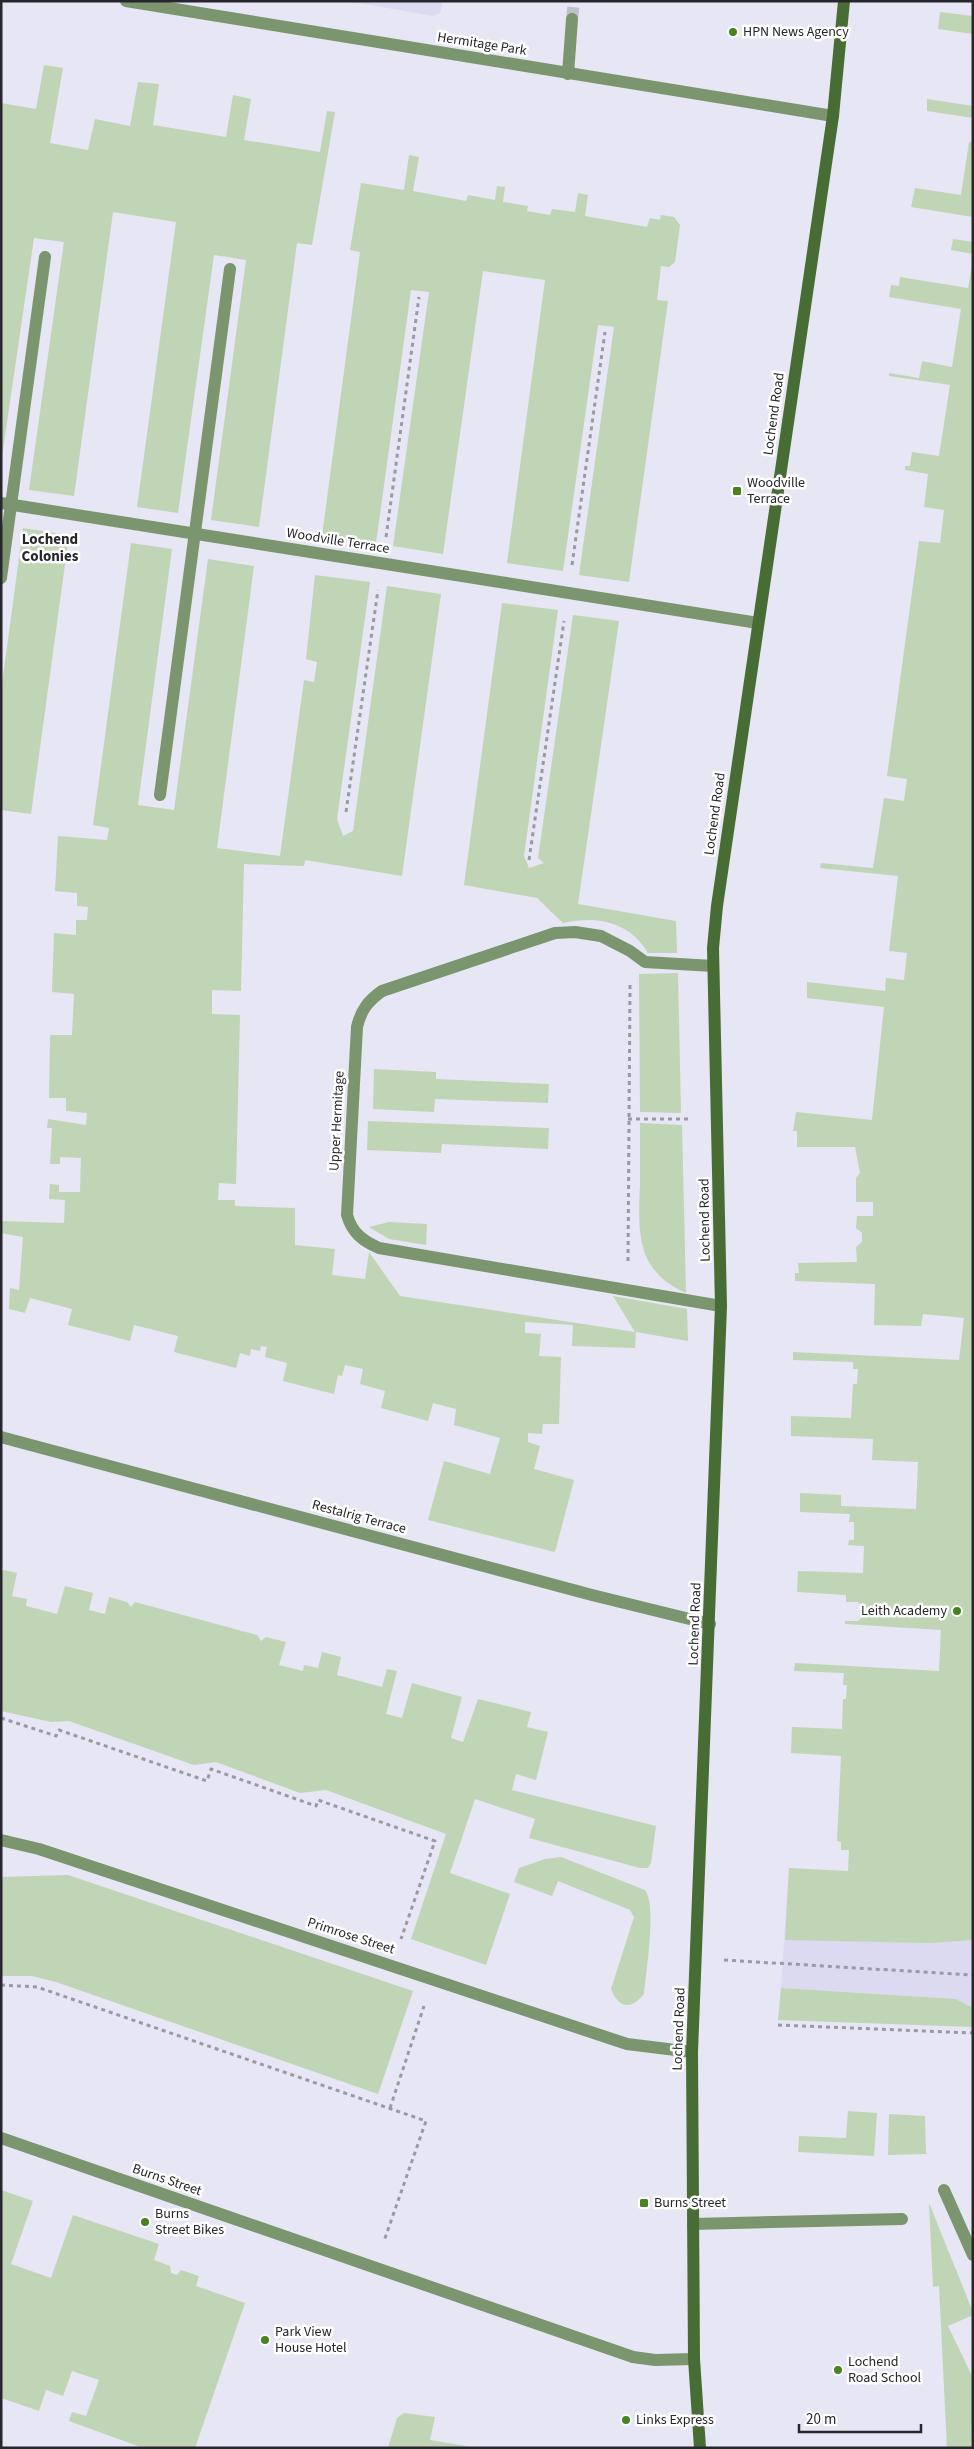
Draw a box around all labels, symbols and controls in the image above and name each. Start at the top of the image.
place label: HPN News Agency [743,22,849,42]
marker: HPN News Agency [727,26,739,38]
street label: Hermitage Park [436,27,528,61]
street label: Lochend Road [758,371,790,457]
place label: Woodville Terrace [747,473,805,509]
marker: Woodville Terrace [731,485,743,497]
street label: Woodville Terrace [285,523,391,559]
district label: Lochend Colonies [22,529,79,567]
street label: Lochend Road [699,771,731,857]
street label: Upper Hermitage [324,1070,350,1172]
street label: Lochend Road [694,1178,716,1262]
street label: Restalrig Terrace [310,1495,408,1539]
street label: Lochend Road [684,1582,706,1666]
place label: Leith Academy [861,1601,947,1621]
marker: Leith Academy [951,1605,963,1617]
street label: Primrose Street [305,1912,398,1960]
street label: Lochend Road [668,1987,690,2071]
street label: Burns Street [130,2159,205,2201]
place label: Burns Street [654,2193,726,2213]
marker: Burns Street [638,2197,650,2209]
place label: Burns Street Bikes [155,2204,224,2240]
marker: Burns Street Bikes [139,2216,151,2228]
place label: Park View House Hotel [275,2322,347,2358]
marker: Park View House Hotel [259,2334,271,2346]
place label: Lochend Road School [848,2352,921,2388]
marker: Lochend Road School [832,2364,844,2376]
scale bar [799,2402,922,2434]
text: 20 m [806,2409,836,2430]
place label: Links Express [636,2410,714,2430]
marker: Links Express [620,2414,632,2426]

